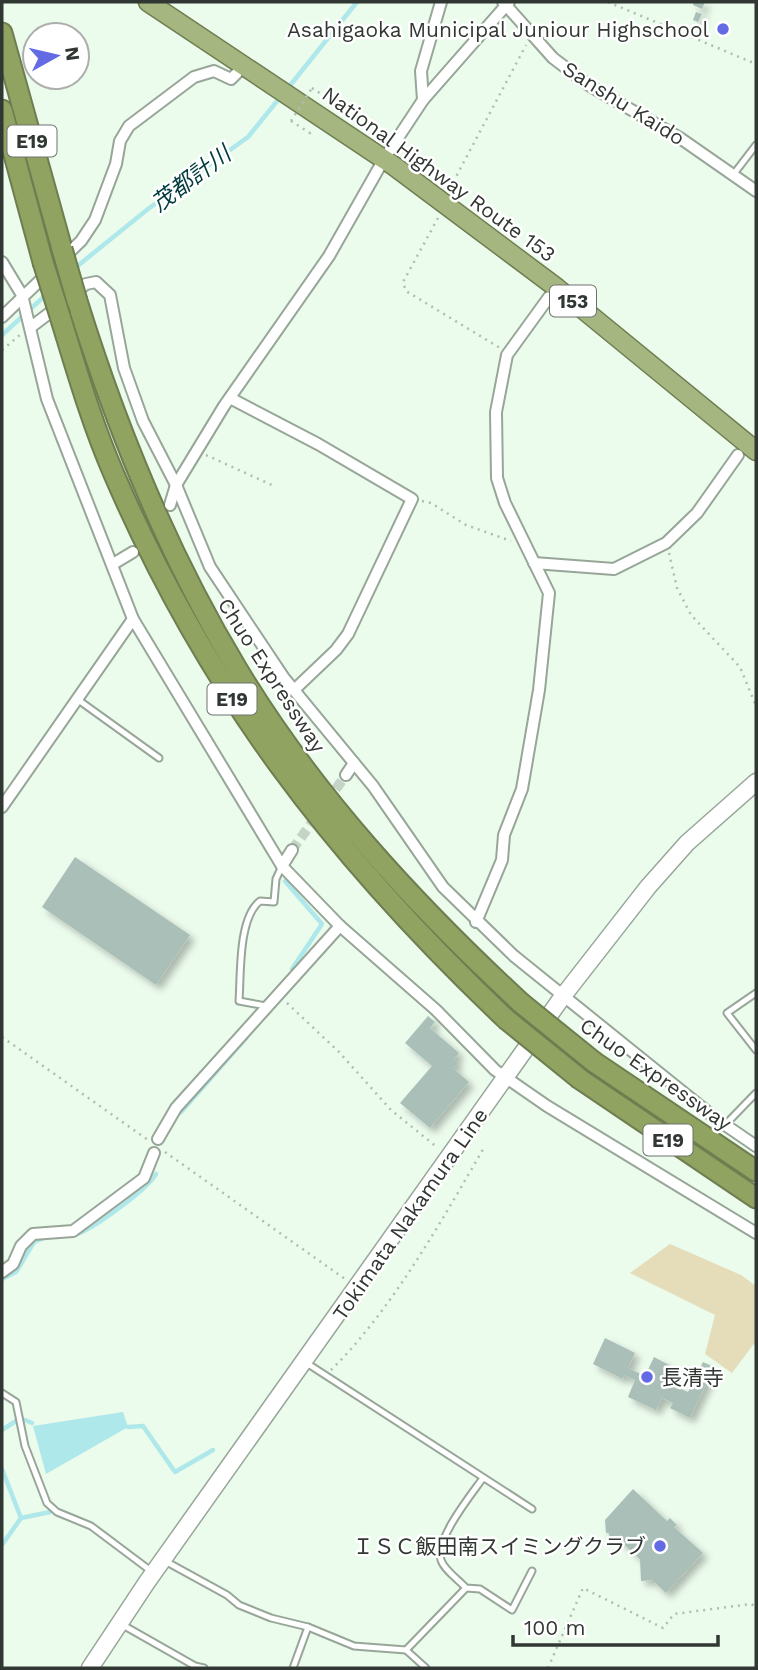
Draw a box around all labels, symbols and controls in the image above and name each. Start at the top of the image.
place label: Asahigaoka Municipal Juniour Highschool [287,17,710,42]
north arrow [21,21,91,91]
marker: Asahigaoka Municipal Juniour Highschool [715,21,731,37]
text: N [60,45,85,62]
street label: Sanshu Kaido [558,56,690,150]
street label: National Highway Route 153 [318,81,560,267]
road number: E19 [7,125,56,156]
water label: 茂都計川 [146,139,238,217]
road number: 153 [550,286,596,316]
street label: Chuo Expressway [213,593,331,757]
road number: E19 [208,684,256,714]
street label: Chuo Expressway [575,1012,737,1136]
street label: Tokimata Nakamura Line [327,1103,493,1325]
road number: E19 [644,1124,692,1156]
place label: 長清寺 [661,1365,724,1390]
marker: 長清寺 [639,1369,655,1385]
place label: ＩＳＣ飯田南スイミングクラブ [352,1534,646,1559]
marker: ＩＳＣ飯田南スイミングクラブ [652,1538,668,1554]
scale bar [513,1604,718,1648]
text: 100 m [524,1615,586,1640]

